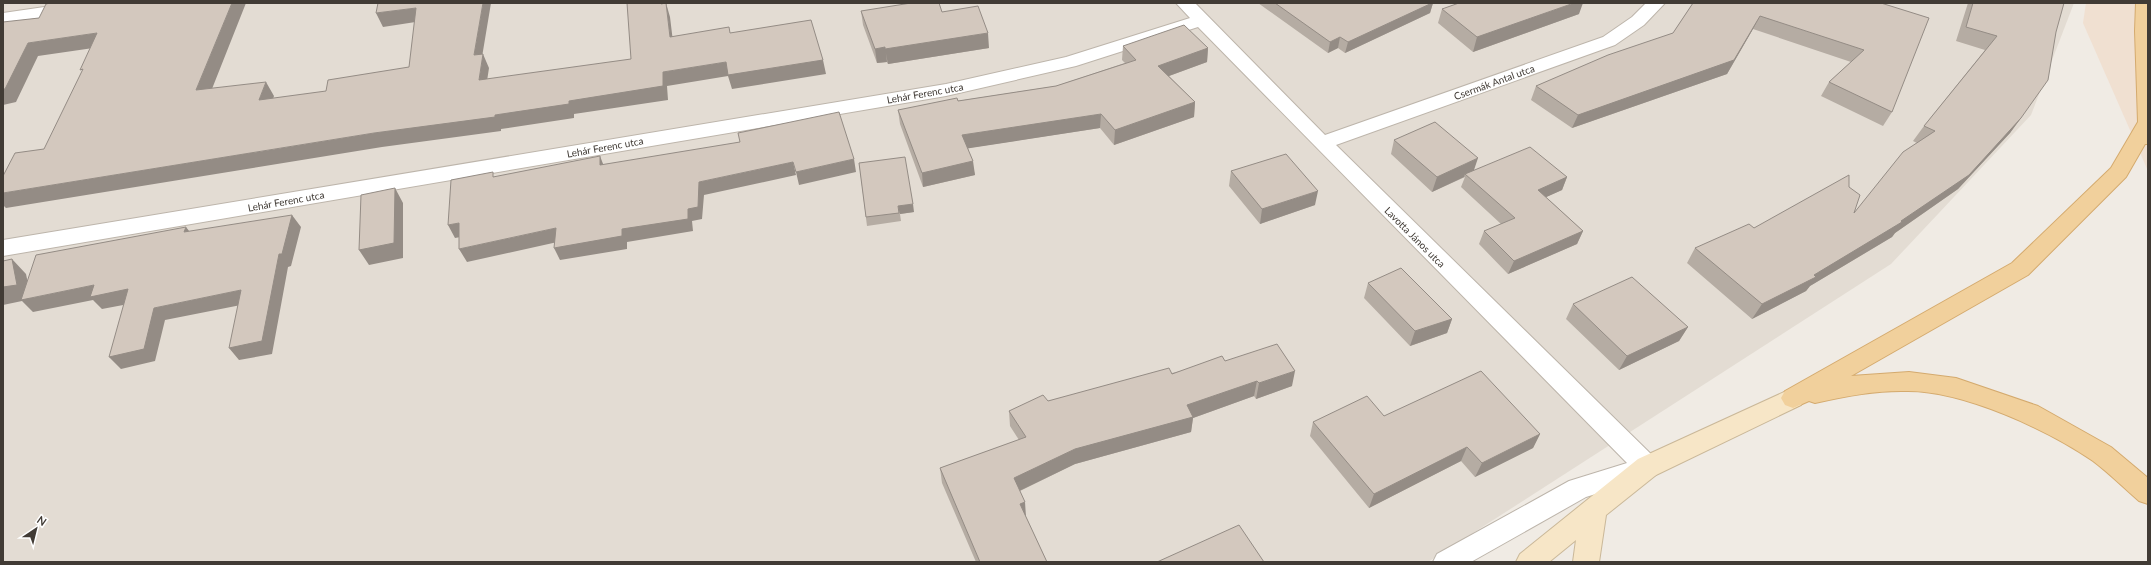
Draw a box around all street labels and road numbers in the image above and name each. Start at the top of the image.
street label: Csermák Antal utca [1452,62,1536,102]
street label: Lehár Ferenc utca [886,80,964,106]
street label: Lehár Ferenc utca [566,134,644,160]
street label: Lehár Ferenc utca [247,188,325,214]
street label: Lavotta János utca [1382,204,1448,270]

